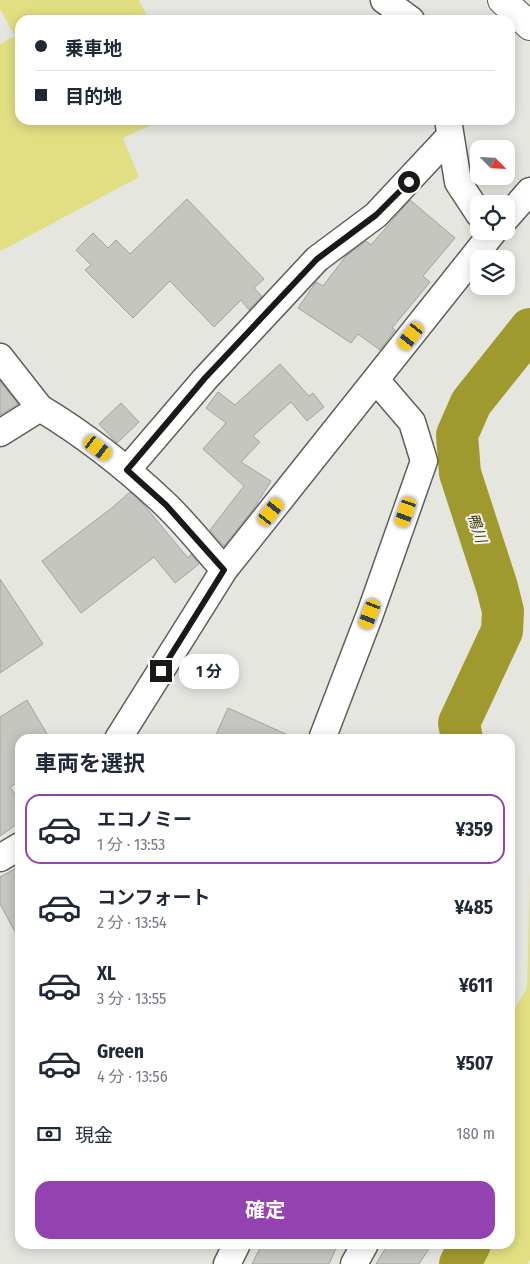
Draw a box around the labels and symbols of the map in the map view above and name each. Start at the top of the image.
north arrow [470,140,515,185]
route start [398,171,420,193]
car [395,320,426,352]
car [81,433,114,463]
car [394,495,417,529]
car [255,496,286,528]
water label: 鴨川 [464,511,491,547]
car [357,597,382,631]
callout: 1 分 [178,654,238,688]
route end [150,660,172,682]

